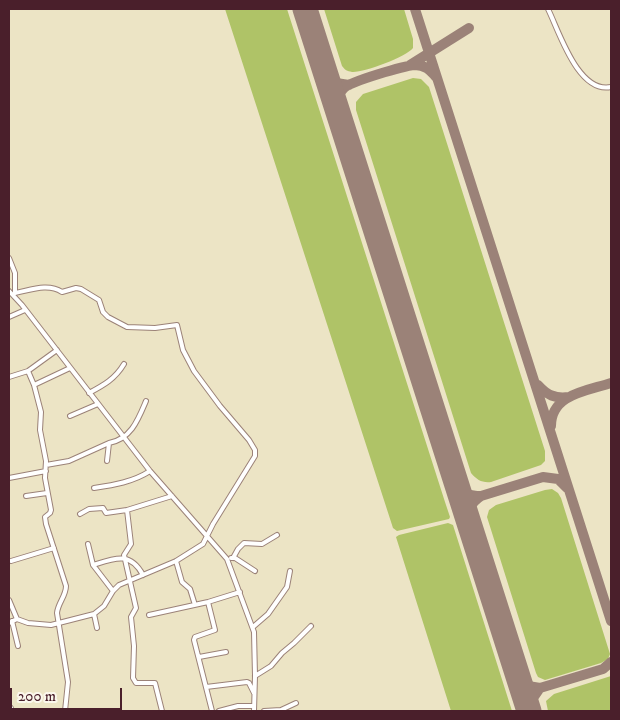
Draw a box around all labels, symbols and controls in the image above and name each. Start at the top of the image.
scale bar [12,678,125,710]
text: 200 m [18,687,56,706]

